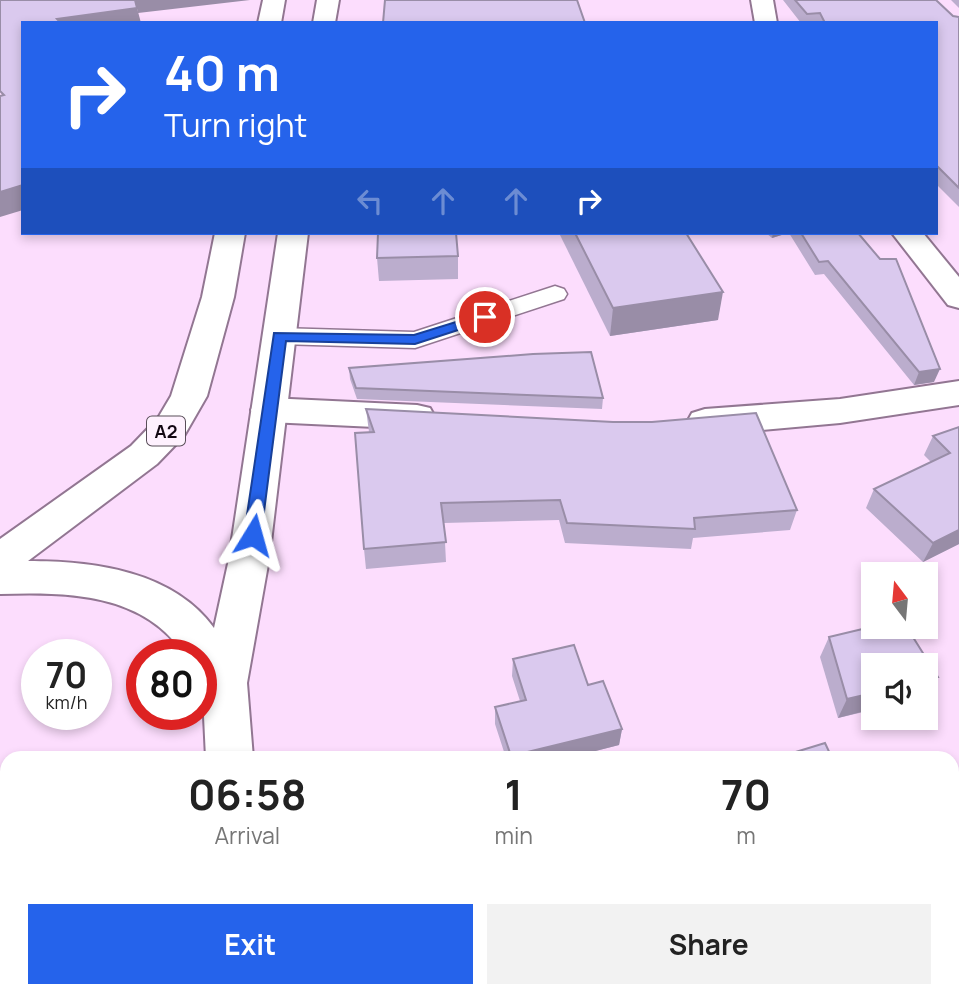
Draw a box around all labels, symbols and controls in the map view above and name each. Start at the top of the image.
text: 40 m [164,39,280,106]
icon: right [49,49,140,140]
text: Turn right [164,103,307,147]
icon: left [351,182,389,220]
icon: ahead [424,182,462,220]
icon: ahead [497,182,535,220]
icon: right [570,182,608,220]
pin [455,287,515,347]
icon: arrive [466,298,504,336]
road number: A2 [147,416,185,446]
position arrow [216,498,290,572]
north arrow [861,562,938,639]
map controls [861,562,938,730]
speed limit sign: 80 [126,639,217,730]
text: 70 [46,651,87,699]
button: sound [861,653,938,730]
text: km/h [46,690,87,714]
text: 06:58 [188,765,306,823]
text: 1 [505,765,523,823]
text: 70 [721,765,771,823]
text: Arrival [214,819,280,851]
text: min [494,819,533,851]
text: m [736,819,756,851]
button: Exit [28,904,473,984]
button: Share [487,904,931,984]

